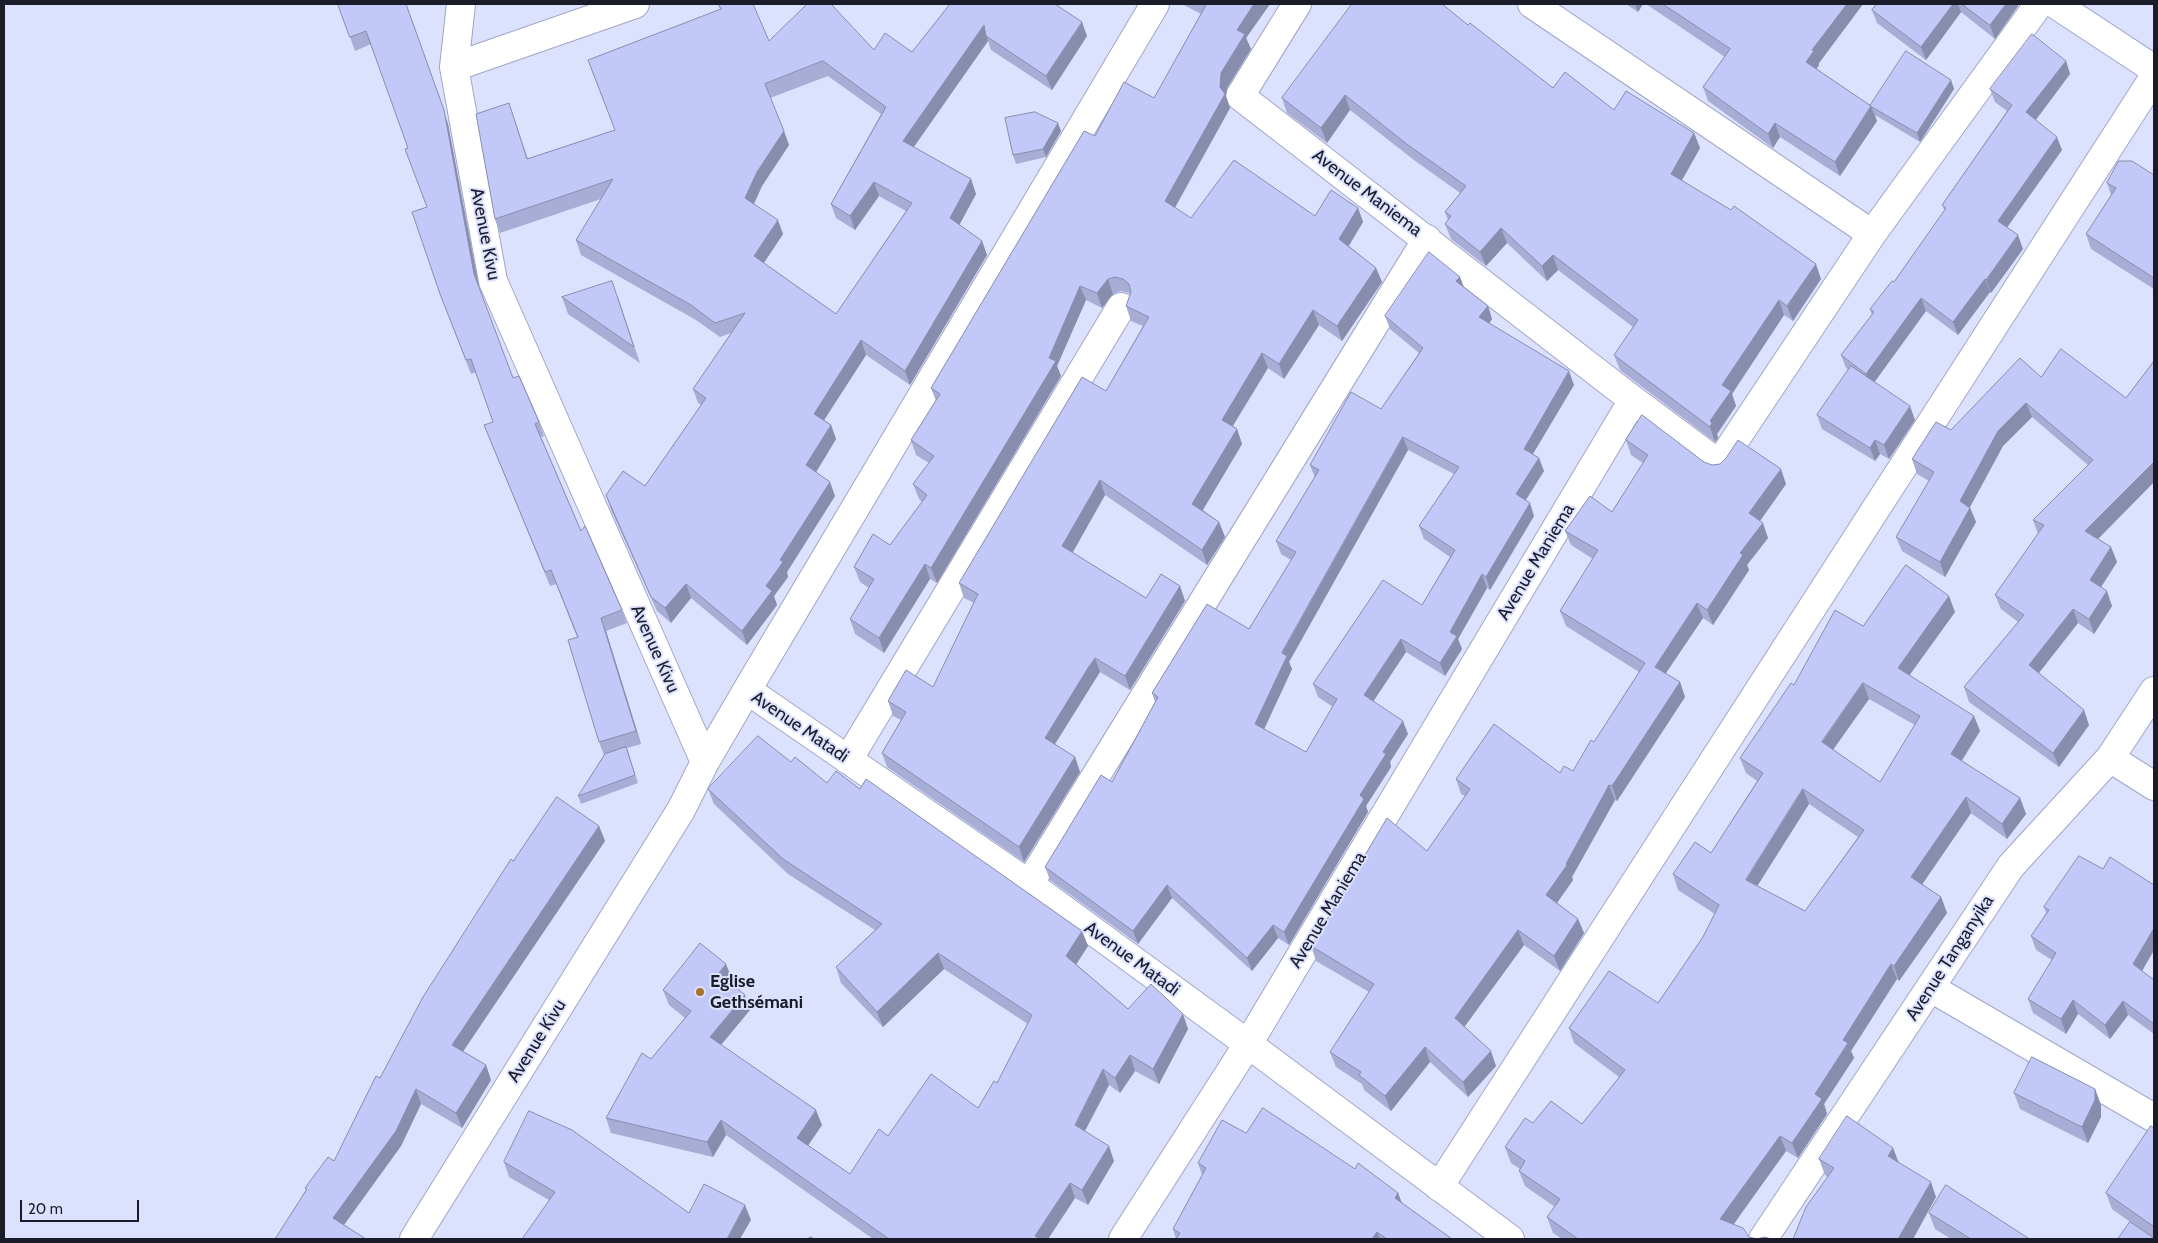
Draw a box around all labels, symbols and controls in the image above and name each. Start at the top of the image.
street label: Avenue Maniema [1308,145,1426,241]
street label: Avenue Kivu [465,186,505,282]
street label: Avenue Maniema [1493,500,1579,624]
street label: Avenue Kivu [626,602,684,696]
street label: Avenue Matadi [747,687,853,767]
street label: Avenue Maniema [1285,848,1371,972]
street label: Avenue Tanganyika [1901,891,1999,1025]
street label: Avenue Matadi [1080,917,1184,1001]
place label: Eglise Gethsémani [710,971,803,1014]
marker: Eglise Gethsémani [694,986,706,998]
street label: Avenue Kivu [503,995,571,1087]
scale bar [22,1190,141,1222]
text: 20 m [28,1200,63,1218]

